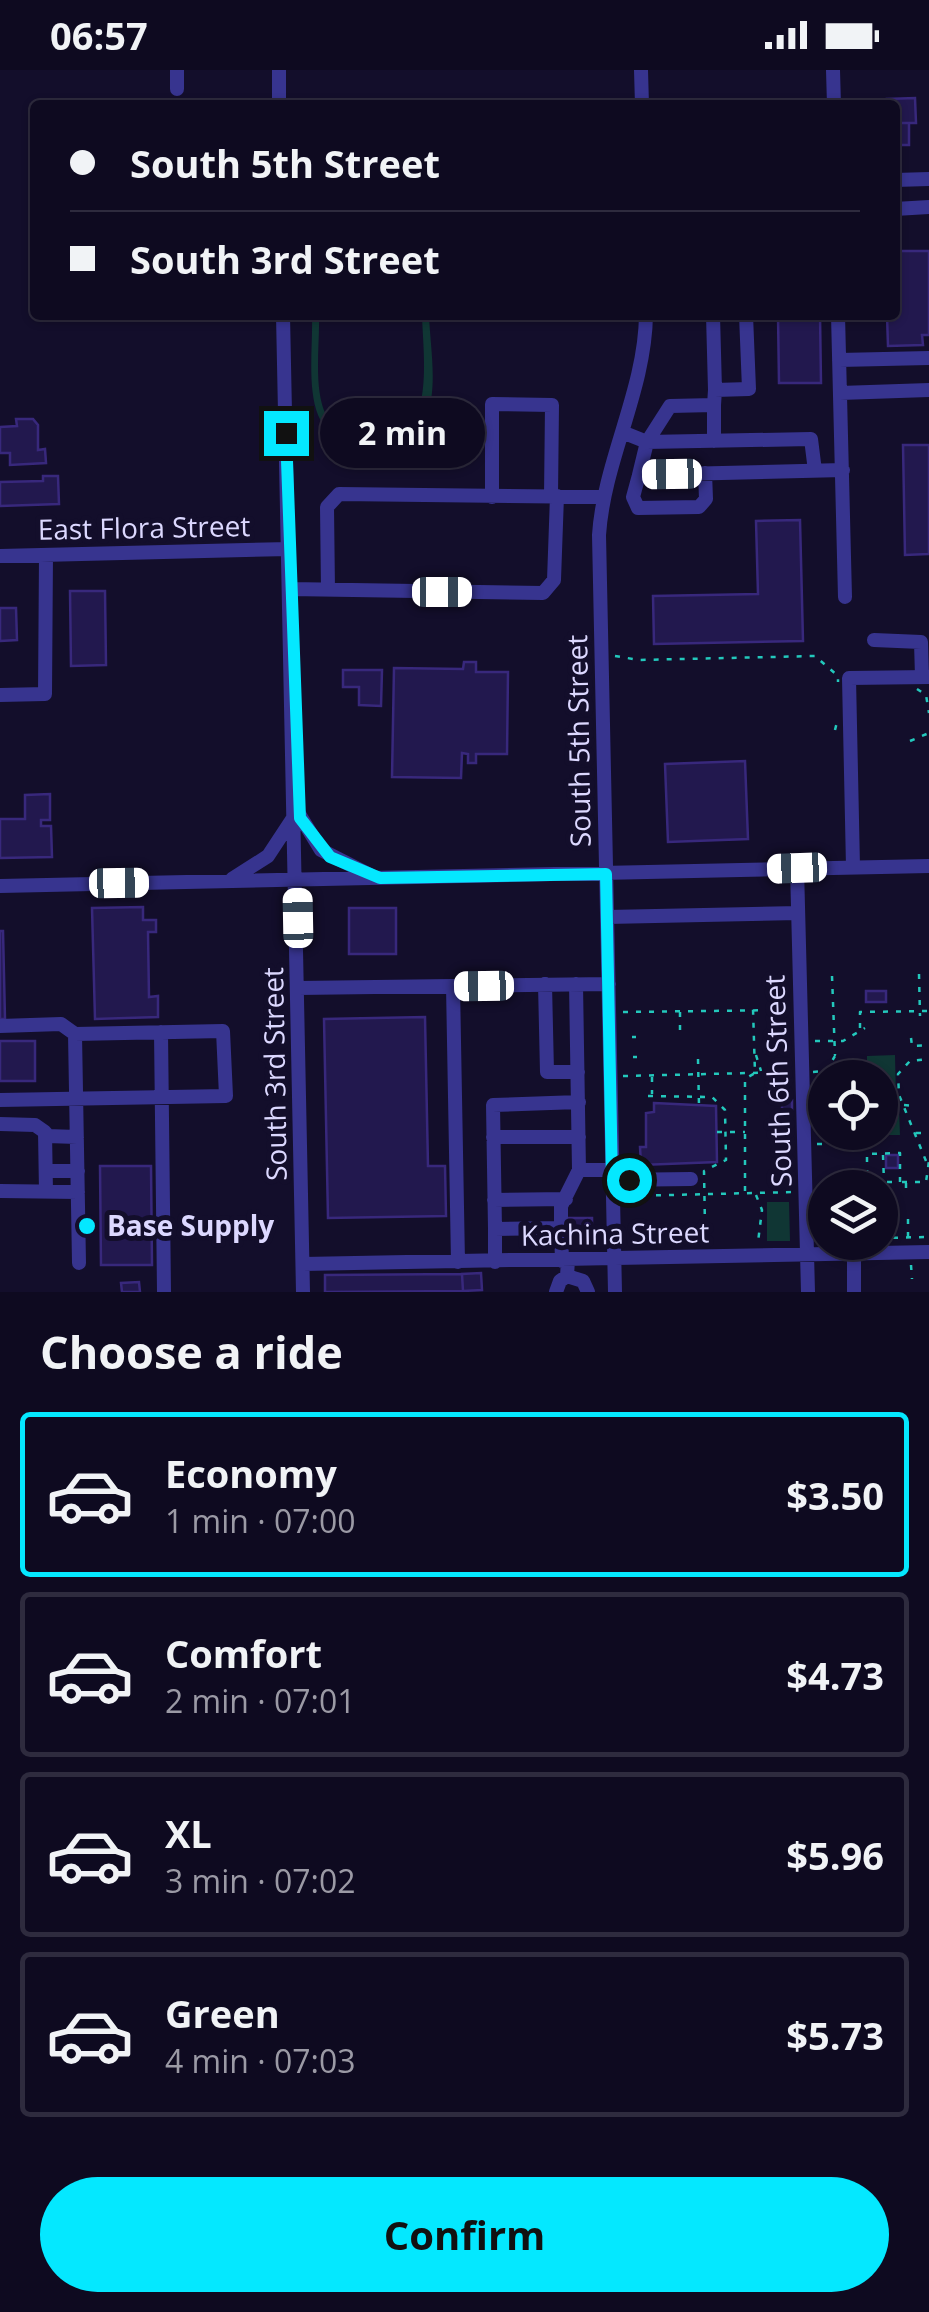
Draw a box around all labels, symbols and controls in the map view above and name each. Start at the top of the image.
text: 06:57 [50,9,148,61]
text: South 5th Street [130,137,440,189]
text: South 3rd Street [130,233,440,285]
callout: 2 min [321,398,486,468]
route end [264,411,309,456]
text: 2 min [358,411,447,454]
car [642,458,702,490]
street label: East Flora Street [37,506,251,548]
car [412,577,472,607]
street label: South 5th Street [557,634,599,848]
car [766,852,828,884]
car [89,867,149,899]
car [282,888,314,948]
street label: South 3rd Street [253,967,295,1181]
car [454,970,514,1002]
street label: South 6th Street [754,974,800,1188]
map controls [808,1060,898,1260]
button: locate [808,1060,898,1150]
route start [607,1158,652,1203]
button: layers [808,1170,898,1260]
place label: Base Supply [107,1206,274,1244]
street label: Kachina Street [520,1212,710,1254]
marker: Base Supply [76,1215,98,1237]
text: Choose a ride [40,1321,343,1382]
text: Economy [165,1447,337,1499]
icon: car [45,1450,135,1540]
text: $3.50 [786,1469,884,1521]
text: 1 min · 07:00 [165,1499,356,1542]
text: Comfort [165,1627,322,1679]
icon: car [45,1630,135,1720]
text: $4.73 [786,1649,884,1701]
text: 2 min · 07:01 [165,1679,356,1722]
text: XL [165,1807,212,1859]
icon: car [45,1810,135,1900]
text: $5.96 [786,1829,884,1881]
text: 3 min · 07:02 [165,1859,356,1902]
text: Green [165,1987,280,2039]
icon: car [45,1990,135,2080]
text: $5.73 [786,2009,884,2061]
text: 4 min · 07:03 [165,2039,356,2082]
button: Confirm [40,2177,889,2292]

